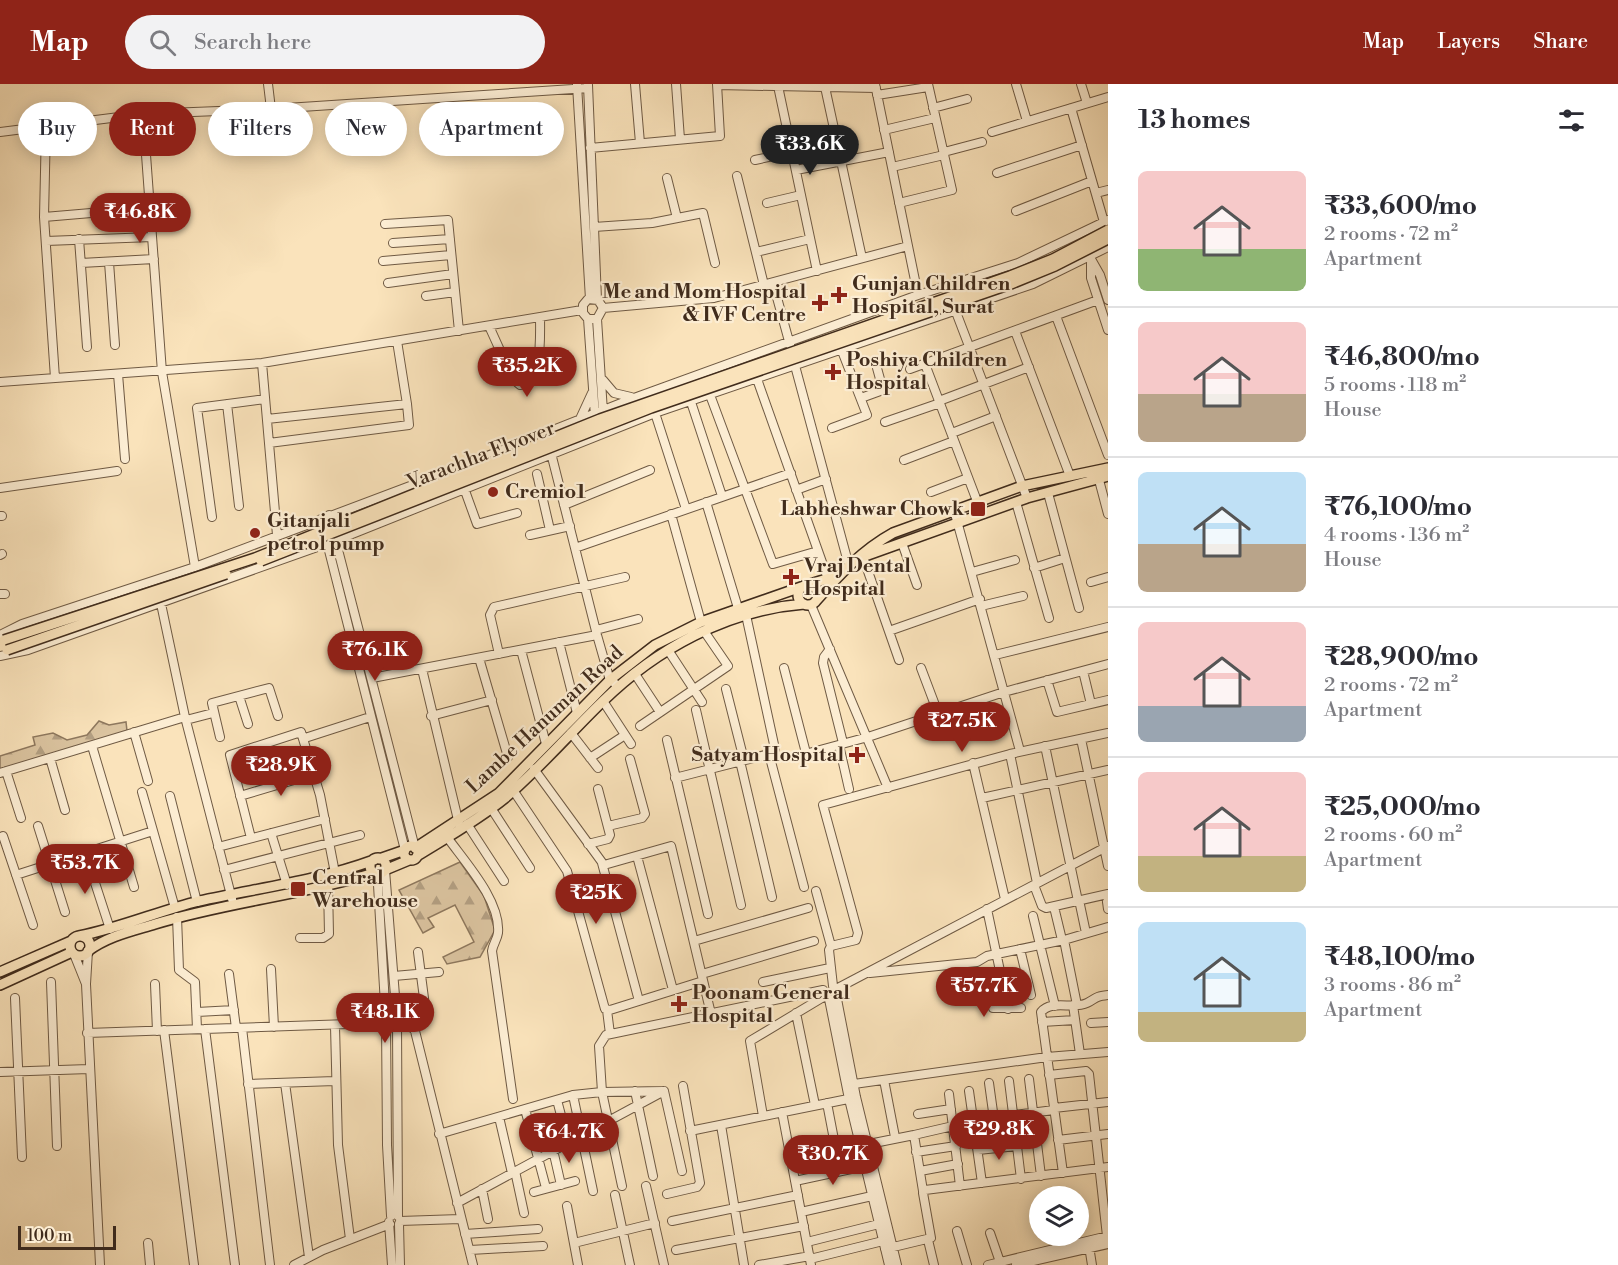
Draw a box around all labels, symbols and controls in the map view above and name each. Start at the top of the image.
search box [125,15,545,69]
text: Map [30,25,89,60]
icon: search [146,26,179,59]
text: Search here [194,29,311,56]
text: Map [1363,29,1404,55]
text: Layers [1437,29,1500,55]
text: Share [1533,29,1588,55]
chip: Buy [18,102,97,156]
chip: Rent [109,102,196,156]
chip: Filters [208,102,313,156]
chip: New [325,102,407,156]
chip: Apartment [419,102,564,156]
text: 13 homes [1138,104,1250,136]
icon: filters [1555,104,1588,137]
pin: ₹33.6K [761,125,859,176]
text: ₹33.6K [775,132,845,157]
text: ₹33,600/mo [1324,190,1477,222]
pin: ₹46.8K [91,193,189,244]
icon: home [1186,195,1258,267]
text: ₹46.8K [104,200,176,225]
text: 2 rooms · 72 m² [1324,222,1458,247]
text: Apartment [1324,247,1422,272]
place label: Gunjan Children Hospital, Surat [852,272,1011,320]
place label: Me and Mom Hospital & IVF Centre [602,280,806,328]
marker: Gunjan Children Hospital, Surat [830,286,848,304]
marker: Me and Mom Hospital & IVF Centre [811,294,829,312]
text: ₹46,800/mo [1324,341,1480,373]
icon: home [1186,346,1258,418]
pin: ₹35.2K [478,347,576,398]
place label: Poshiya Children Hospital [846,348,1008,396]
text: ₹35.2K [492,354,562,379]
marker: Poshiya Children Hospital [824,363,842,381]
text: 5 rooms · 118 m² [1324,373,1466,398]
text: House [1324,398,1382,423]
street label: Varachha Flyover [402,416,559,496]
place label: Cremio1 [505,480,586,505]
marker: Cremio1 [486,485,500,499]
text: ₹76,100/mo [1324,491,1472,523]
icon: home [1186,496,1258,568]
place label: Labheshwar Chowk [780,497,965,522]
marker: Labheshwar Chowk [969,500,987,518]
place label: Gitanjali petrol pump [267,509,385,557]
text: 4 rooms · 136 m² [1324,523,1469,548]
marker: Gitanjali petrol pump [248,526,262,540]
text: House [1324,548,1382,573]
place label: Vraj Dental Hospital [803,554,911,602]
marker: Vraj Dental Hospital [782,568,800,586]
pin: ₹76.1K [326,631,424,682]
text: ₹76.1K [341,638,409,663]
street label: Lambe Hanuman Road [461,640,629,799]
text: ₹28,900/mo [1324,641,1479,673]
icon: home [1186,646,1258,718]
text: 2 rooms · 72 m² [1324,673,1458,698]
text: Apartment [1324,698,1422,723]
pin: ₹27.5K [913,702,1011,753]
text: ₹27.5K [927,709,997,734]
place label: Satyam Hospital [692,743,844,768]
pin: ₹28.9K [232,746,330,797]
marker: Satyam Hospital [848,746,866,764]
text: ₹28.9K [245,753,317,778]
text: ₹25,000/mo [1324,791,1481,823]
icon: home [1186,796,1258,868]
text: 2 rooms · 60 m² [1324,823,1462,848]
pin: ₹53.7K [36,844,134,895]
text: Apartment [1324,848,1422,873]
text: ₹53.7K [50,851,120,876]
place label: Central Warehouse [311,866,418,914]
pin: ₹25K [560,874,632,925]
marker: Central Warehouse [289,880,307,898]
text: ₹25K [569,881,623,906]
text: ₹48,100/mo [1324,941,1475,973]
icon: home [1186,946,1258,1018]
pin: ₹57.7K [935,967,1033,1018]
text: 3 rooms · 86 m² [1324,973,1461,998]
text: ₹57.7K [950,974,1018,999]
place label: Poonam General Hospital [692,981,850,1029]
pin: ₹48.1K [336,993,434,1044]
marker: Poonam General Hospital [670,995,688,1013]
text: Apartment [1324,998,1422,1023]
text: ₹48.1K [350,1000,420,1025]
pin: ₹29.8K [950,1110,1048,1161]
pin: ₹64.7K [520,1113,618,1164]
text: ₹29.8K [963,1117,1035,1142]
text: ₹64.7K [533,1120,605,1145]
pin: ₹30.7K [784,1135,882,1186]
text: ₹30.7K [797,1142,869,1167]
map controls [1029,1186,1089,1246]
button: layers [1029,1186,1089,1246]
scale bar [18,1223,116,1250]
text: 100 m [27,1226,72,1246]

